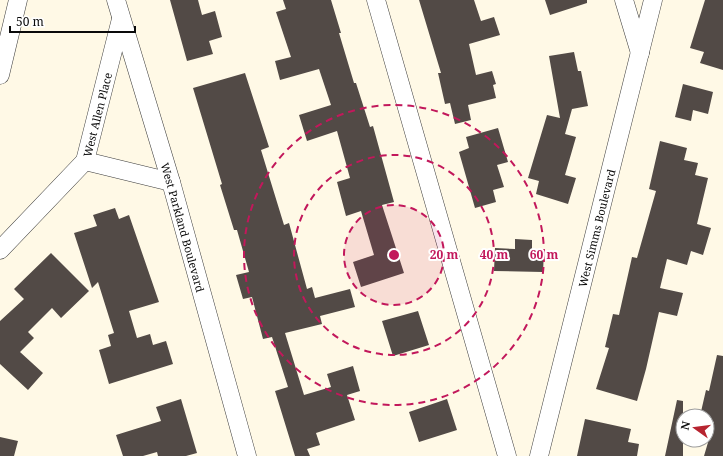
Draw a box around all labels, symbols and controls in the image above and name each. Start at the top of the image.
scale bar [10,8,135,34]
text: 50 m [16,13,44,30]
street label: West Allen Place [79,71,115,158]
street label: West Parkland Boulevard [158,161,209,294]
street label: West Simms Boulevard [574,167,618,289]
text: 20 m [430,246,458,263]
text: 40 m [480,246,508,263]
text: 60 m [530,246,558,263]
centre of rings [387,248,401,262]
north arrow [675,408,715,448]
text: N [676,419,693,431]

